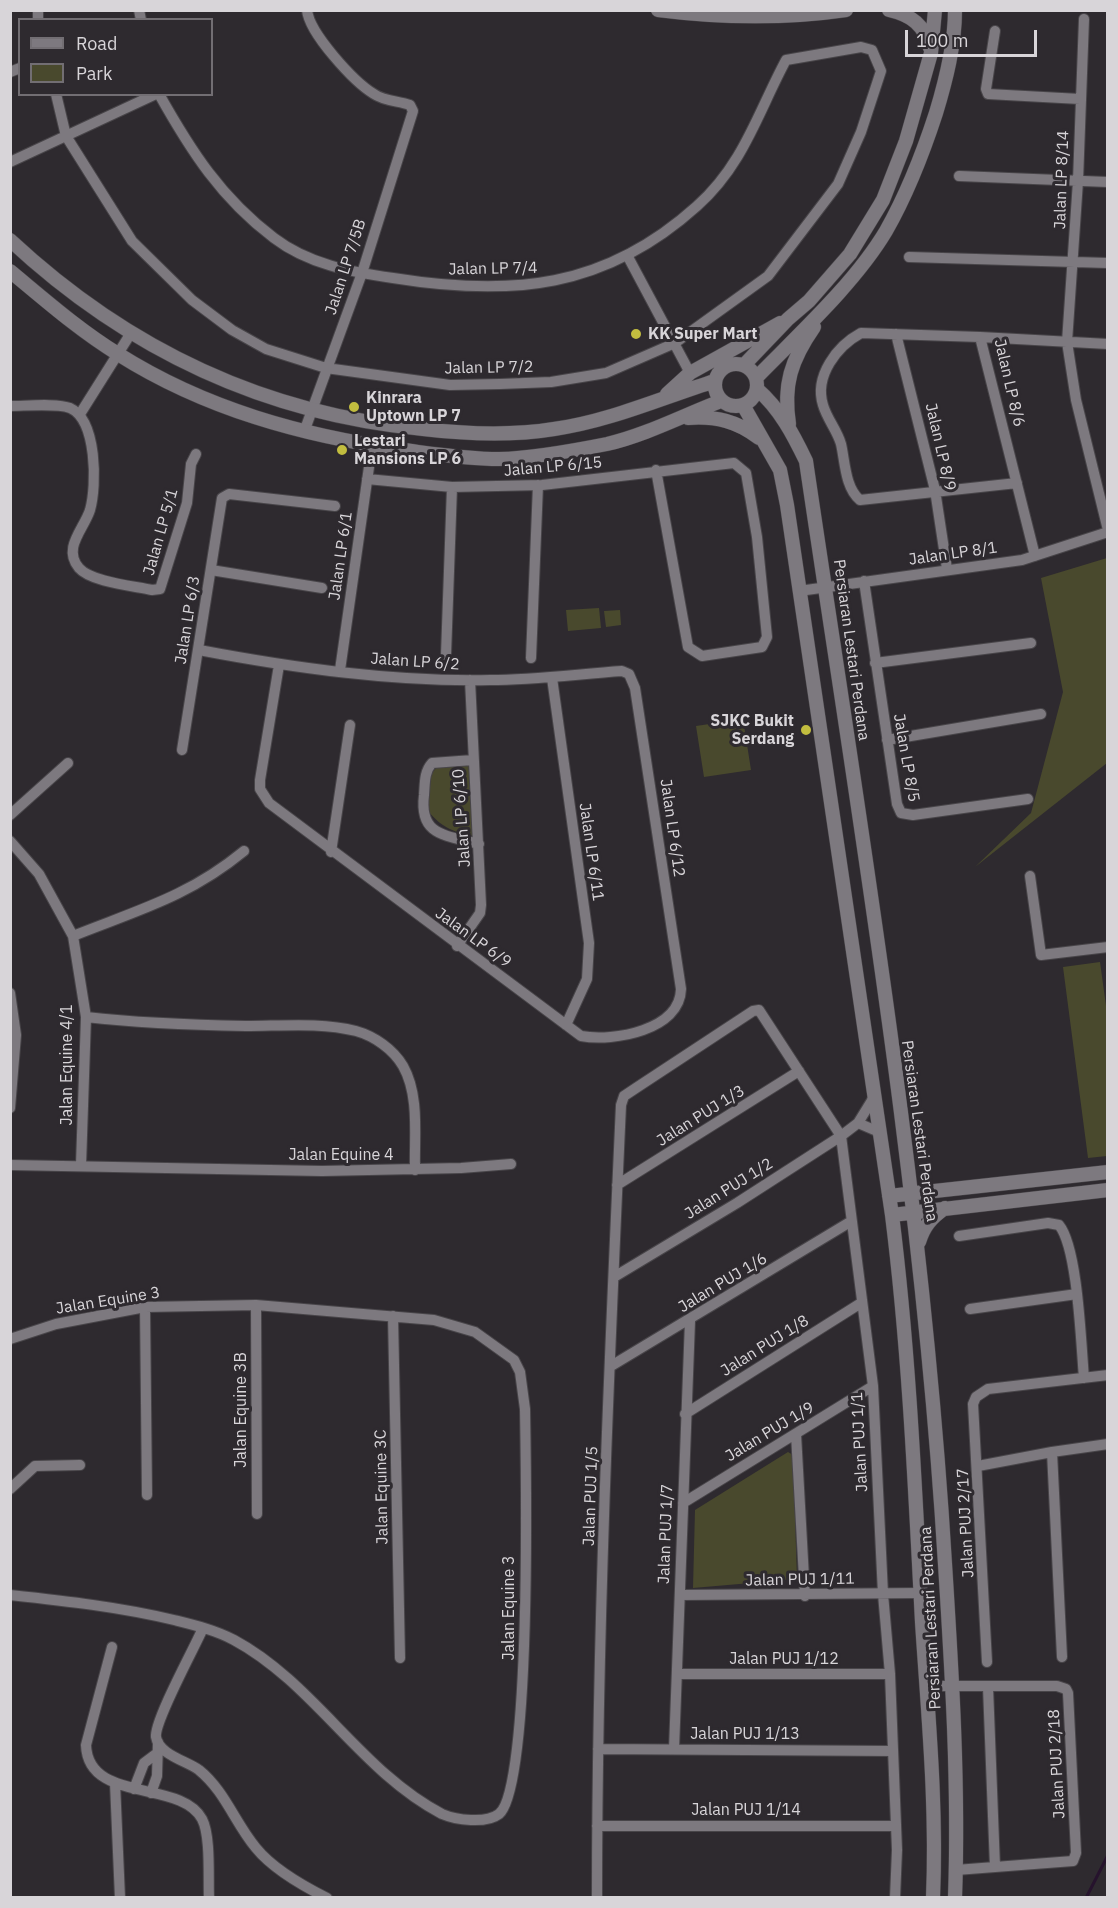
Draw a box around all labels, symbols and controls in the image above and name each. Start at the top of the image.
legend [18,18,213,96]
scale bar [908,18,1040,56]
text: 100 m [916,29,968,52]
text: Road [76,32,117,55]
text: Park [76,62,112,85]
street label: Jalan LP 8/14 [1051,130,1073,230]
street label: Jalan LP 7/5B [321,217,371,317]
street label: Jalan LP 7/4 [448,259,538,279]
place label: KK Super Mart [648,324,757,344]
marker: KK Super Mart [629,327,643,341]
street label: Jalan LP 8/6 [990,337,1028,429]
street label: Jalan LP 7/2 [444,358,534,378]
place label: Kinrara Uptown LP 7 [366,388,461,426]
marker: Kinrara Uptown LP 7 [347,400,361,414]
street label: Jalan LP 8/9 [921,401,959,493]
place label: Lestari Mansions LP 6 [354,431,461,469]
marker: Lestari Mansions LP 6 [335,443,349,457]
street label: Jalan LP 6/15 [503,453,603,481]
street label: Jalan LP 5/1 [139,486,183,578]
street label: Jalan LP 6/1 [325,510,357,602]
street label: Jalan LP 8/1 [907,538,999,570]
street label: Persiaran Lestari Perdana [829,558,873,742]
street label: Jalan LP 6/3 [172,574,204,666]
street label: Jalan LP 6/2 [370,649,460,675]
place label: SJKC Bukit Serdang [710,711,794,749]
street label: Jalan LP 8/5 [889,712,923,804]
marker: SJKC Bukit Serdang [799,723,813,737]
street label: Jalan LP 6/10 [449,768,475,868]
street label: Jalan LP 6/12 [656,778,688,878]
street label: Jalan LP 6/11 [575,802,607,902]
street label: Jalan LP 6/9 [431,904,515,972]
street label: Jalan Equine 4/1 [57,1005,77,1125]
street label: Persiaran Lestari Perdana [897,1039,941,1223]
street label: Jalan PUJ 1/3 [653,1081,749,1151]
street label: Jalan Equine 4 [288,1145,394,1165]
street label: Jalan PUJ 1/2 [681,1154,777,1224]
street label: Jalan PUJ 1/6 [675,1249,771,1317]
street label: Jalan Equine 3 [55,1283,161,1319]
street label: Jalan PUJ 1/8 [717,1311,813,1381]
street label: Jalan Equine 3B [231,1352,251,1468]
street label: Jalan PUJ 1/1 [848,1392,872,1492]
street label: Jalan PUJ 1/9 [722,1398,818,1466]
street label: Jalan Equine 3C [371,1429,393,1545]
street label: Jalan PUJ 1/5 [580,1446,602,1546]
street label: Jalan PUJ 2/17 [954,1468,978,1578]
street label: Jalan PUJ 1/7 [655,1484,677,1584]
street label: Persiaran Lestari Perdana [917,1526,945,1710]
street label: Jalan Equine 3 [499,1555,519,1661]
street label: Jalan PUJ 1/11 [745,1569,855,1591]
street label: Jalan PUJ 1/12 [729,1649,839,1669]
street label: Jalan PUJ 2/18 [1045,1709,1069,1819]
street label: Jalan PUJ 1/13 [690,1724,800,1744]
street label: Jalan PUJ 1/14 [691,1800,801,1820]

